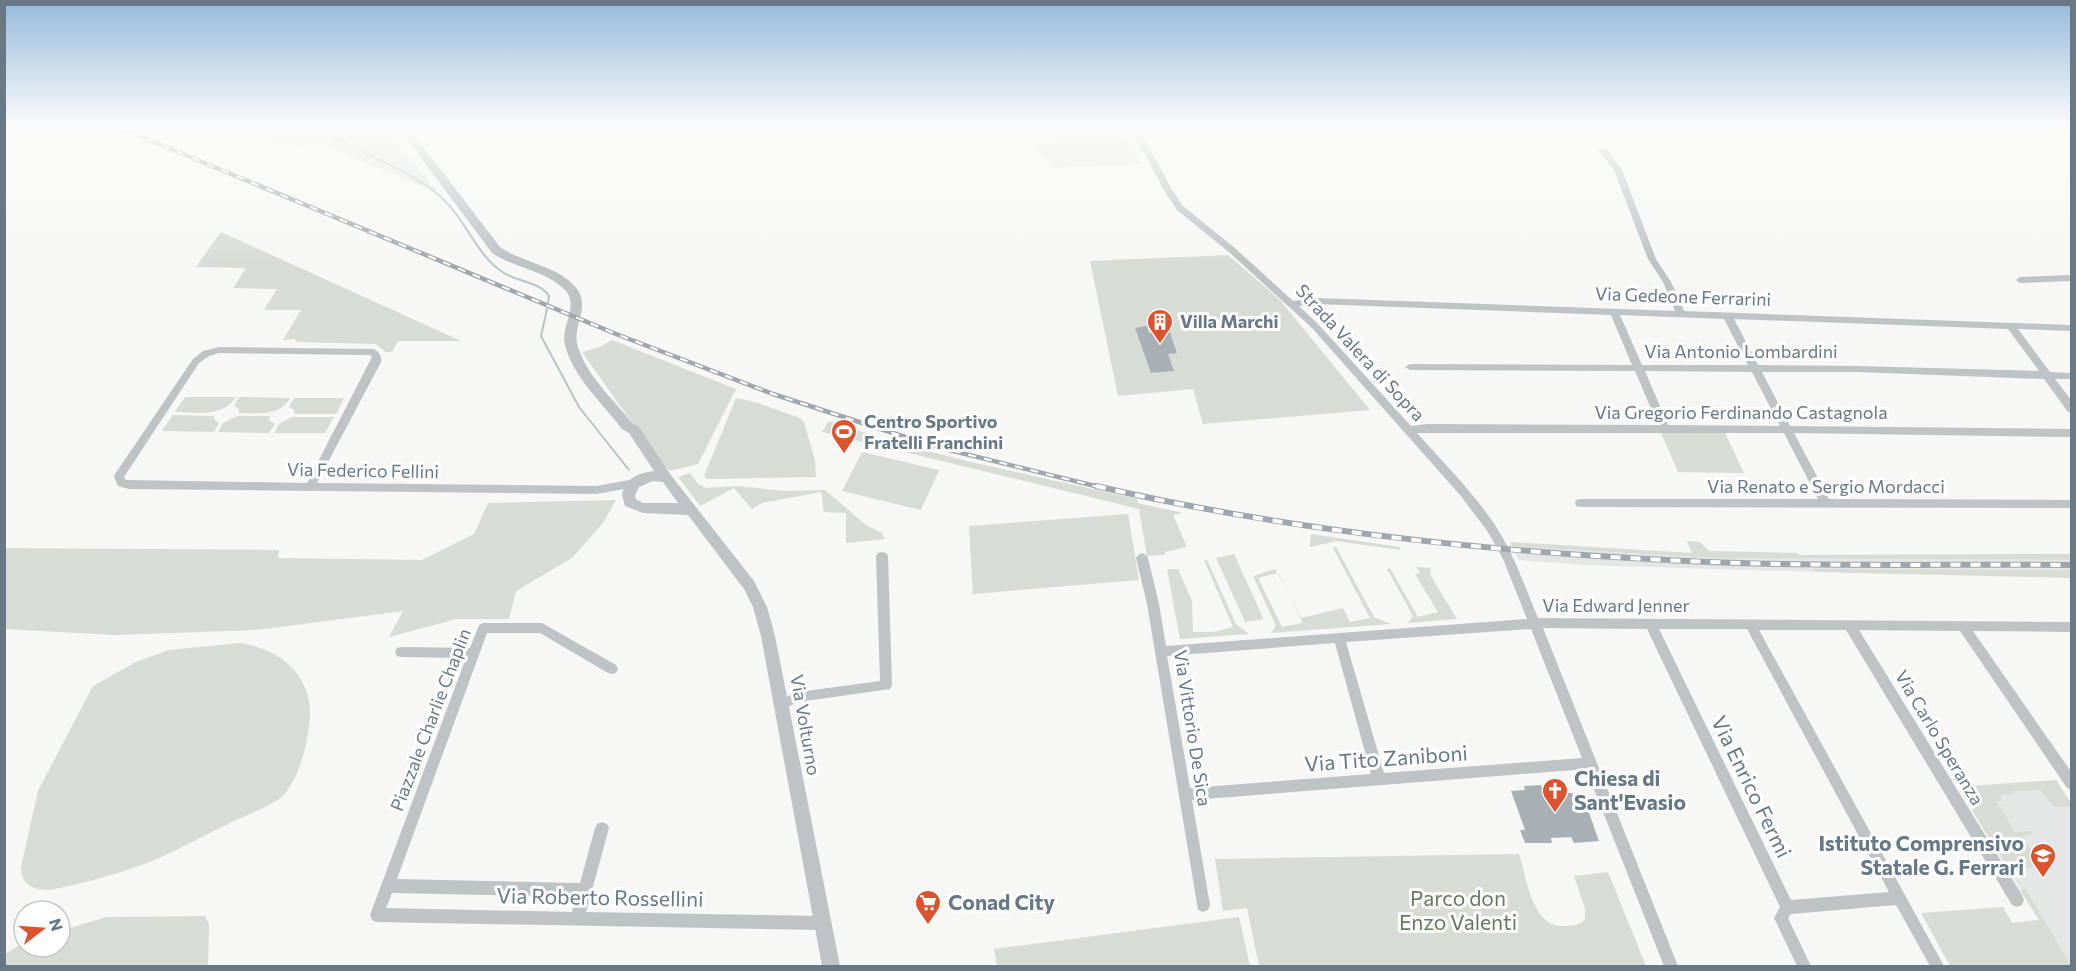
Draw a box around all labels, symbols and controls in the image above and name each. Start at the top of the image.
street label: Strada Valera di Sopra [1292,279,1430,425]
street label: Via Gedeone Ferrarini [1595,282,1771,310]
building icon: Villa Marchi [1145,307,1175,345]
place label: Villa Marchi [1180,310,1279,332]
street label: Via Antonio Lombardini [1644,340,1838,362]
street label: Via Gregorio Ferdinando Castagnola [1594,401,1888,423]
place label: Centro Sportivo Fratelli Franchini [864,410,1003,453]
sports icon: Centro Sportivo Fratelli Franchini [829,417,859,455]
street label: Via Federico Fellini [287,458,439,482]
street label: Via Renato e Sergio Mordacci [1707,475,1945,497]
street label: Via Edward Jenner [1542,594,1690,616]
street label: Piazzale Charlie Chaplin [385,625,475,814]
street label: Via Vittorio De Sica [1170,648,1216,808]
street label: Via Carlo Speranza [1891,666,1989,809]
street label: Via Volturno [786,673,826,777]
street label: Via Enrico Fermi [1707,711,1798,861]
street label: Via Tito Zaniboni [1303,739,1468,776]
place label: Chiesa di Sant'Evasio [1574,765,1686,814]
church icon: Chiesa di Sant'Evasio [1540,776,1570,814]
place label: Istituto Comprensivo Statale G. Ferrari [1818,830,2024,879]
school or university icon: Istituto Comprensivo Statale G. Ferrari [2028,841,2058,879]
street label: Via Roberto Rossellini [496,882,704,911]
park label: Parco don Enzo Valenti [1399,885,1517,934]
supermarket icon: Conad City [913,888,943,926]
place label: Conad City [948,889,1055,914]
north arrow [12,899,72,959]
text: N [46,916,68,933]

